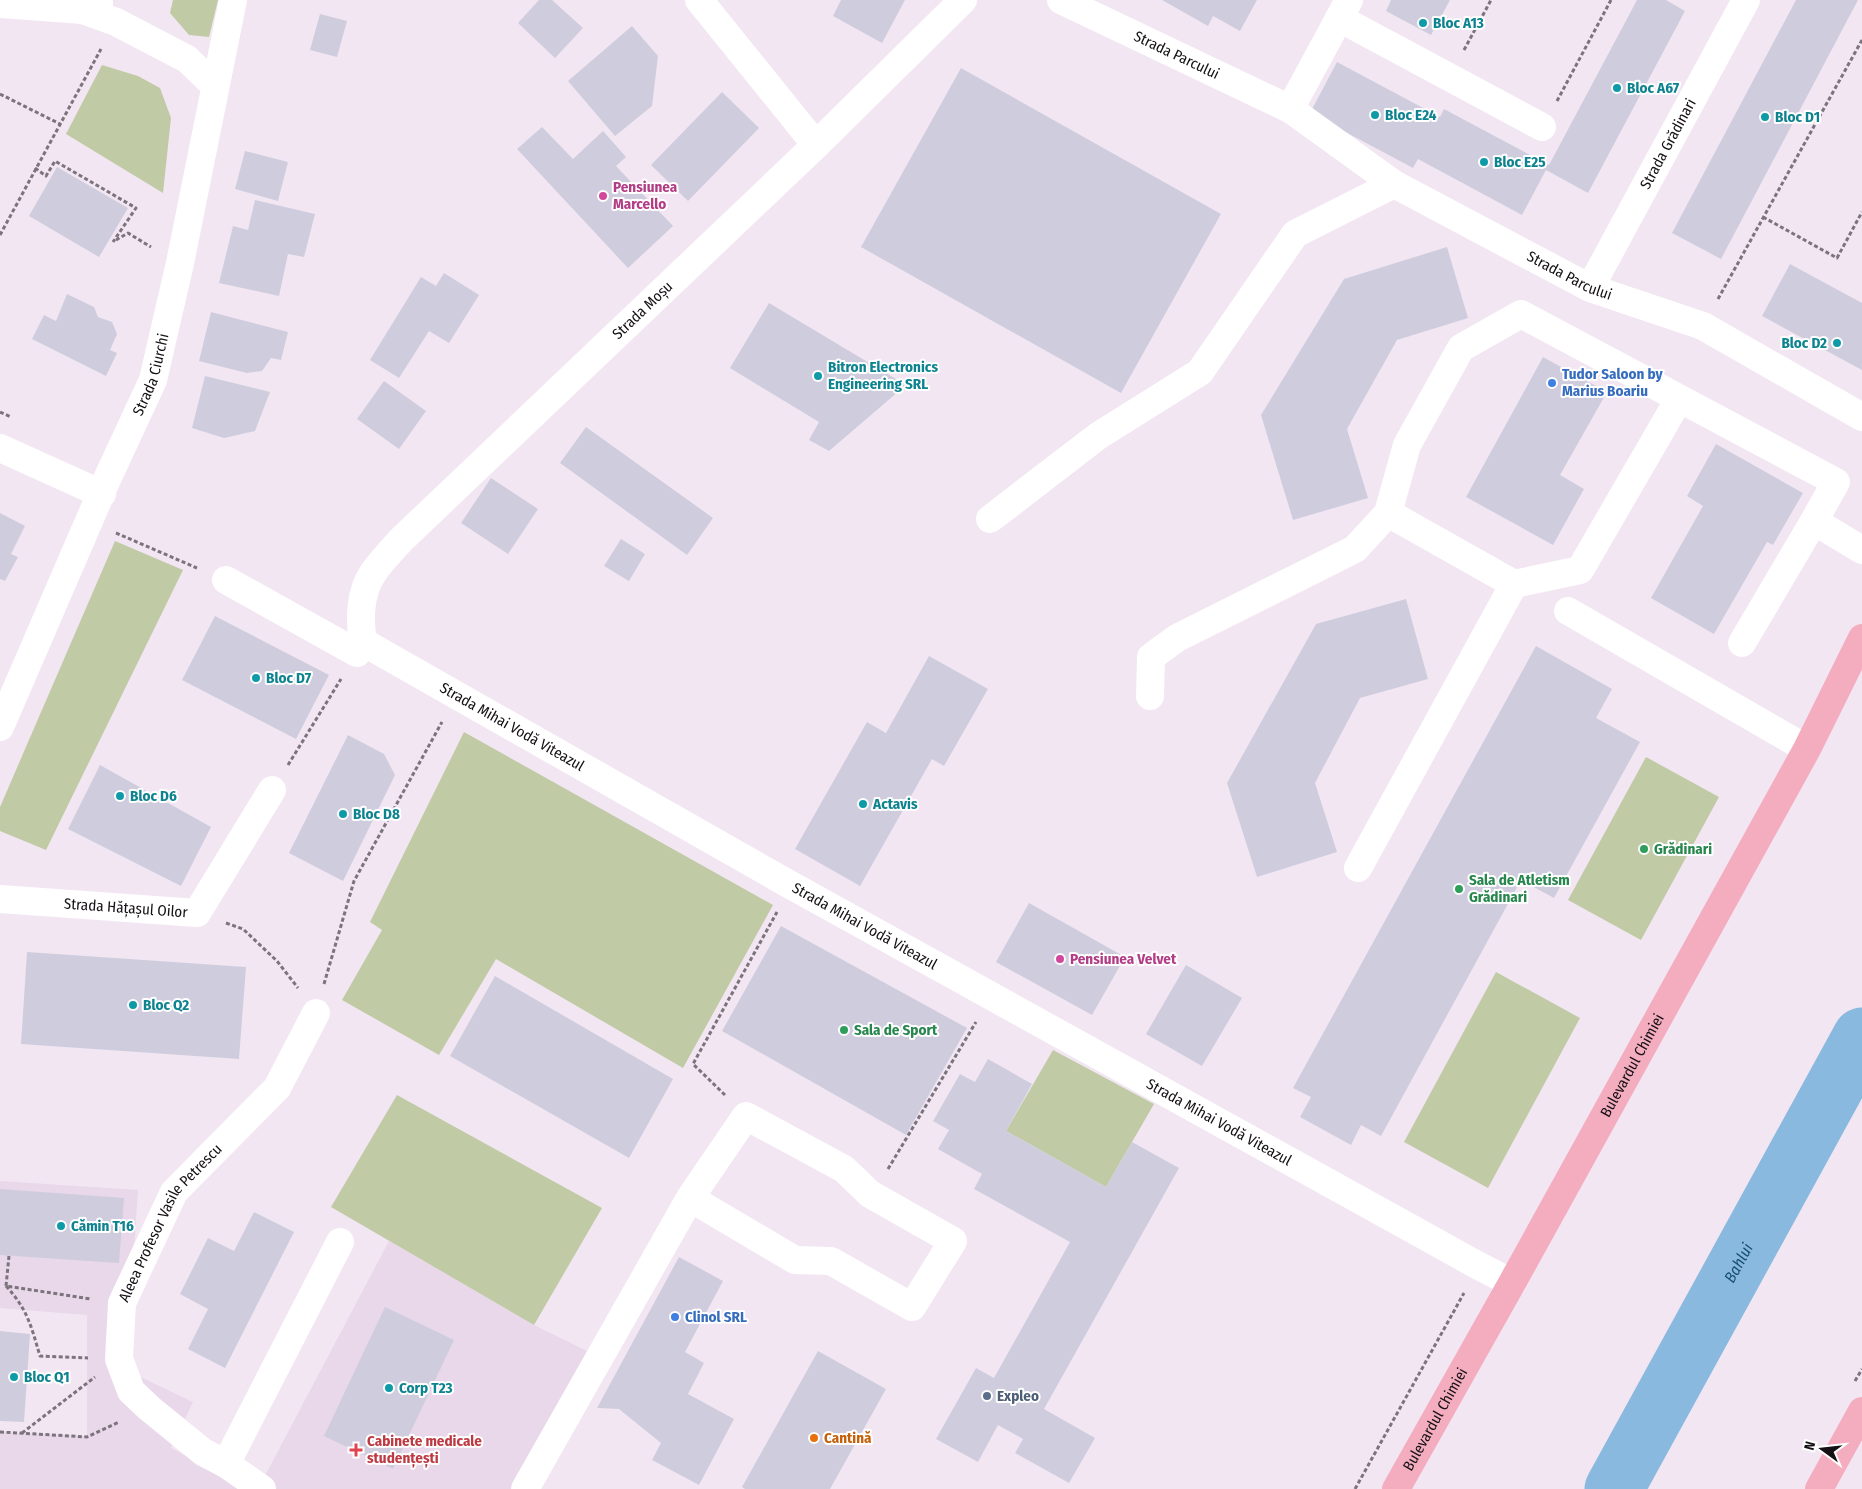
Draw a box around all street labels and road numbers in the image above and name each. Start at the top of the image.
street label: Strada Parcului [1131,27,1222,83]
street label: Strada Grădinari [1636,95,1700,192]
street label: Strada Parcului [1524,247,1614,304]
street label: Strada Moșu [609,277,676,343]
street label: Strada Ciurchi [129,332,172,418]
street label: Strada Mihai Vodă Viteazul [437,679,587,775]
street label: Strada Mihai Vodă Viteazul [789,879,940,973]
street label: Strada Hățașul Oilor [63,895,189,921]
street label: Bulevardul Chimiei [1596,1011,1668,1120]
street label: Strada Mihai Vodă Viteazul [1143,1075,1295,1169]
street label: Aleea Profesor Vasile Petrescu [115,1140,226,1305]
street label: Bulevardul Chimiei [1399,1365,1471,1474]

